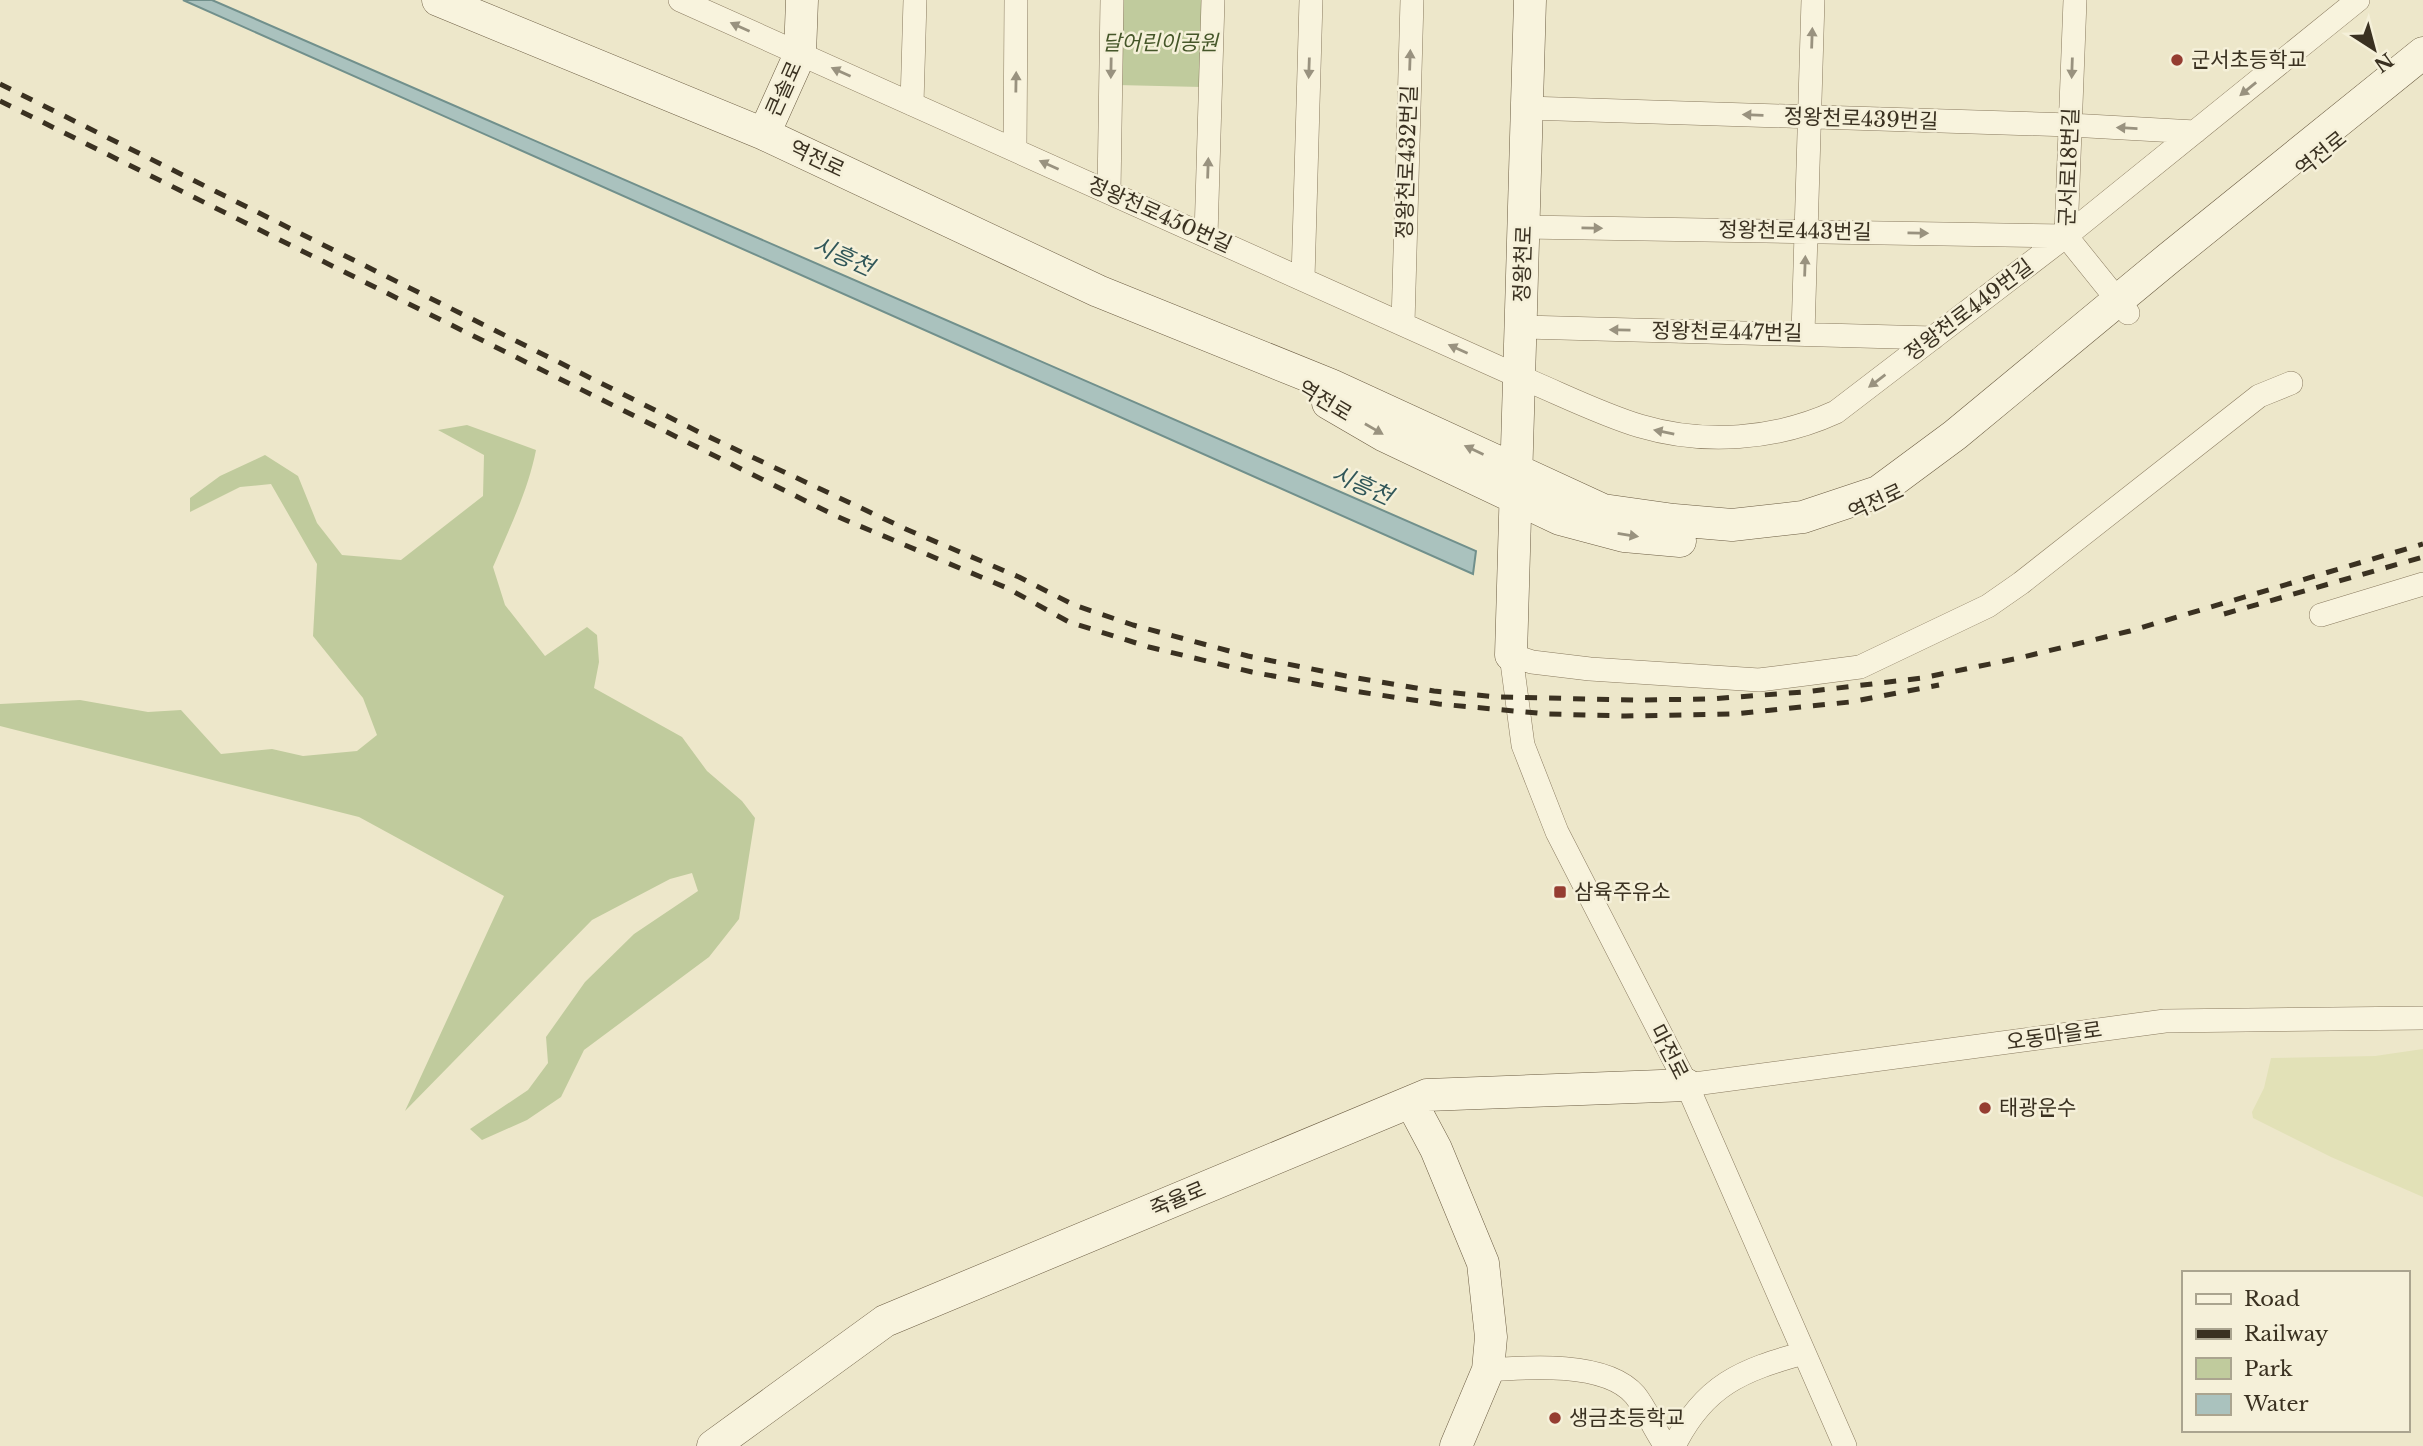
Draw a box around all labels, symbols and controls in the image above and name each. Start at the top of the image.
north arrow [2339,14,2409,84]
one-way arrow [730,21,751,32]
one-way arrow [1806,27,1817,49]
park label: 달어린이공원 [1102,30,1220,56]
place label: 군서초등학교 [2191,47,2307,73]
text: N [2370,48,2398,77]
one-way arrow [1405,49,1416,71]
marker: 군서초등학교 [2169,52,2185,68]
street label: 큰솔로 [760,57,808,121]
one-way arrow [1105,57,1117,79]
one-way arrow [1303,57,1315,79]
one-way arrow [2067,57,2078,79]
one-way arrow [831,66,852,77]
one-way arrow [1010,71,1021,93]
one-way arrow [2240,81,2257,96]
street label: 정왕천로432번길 [1391,85,1423,239]
street label: 정왕천로439번길 [1783,103,1939,135]
street label: 군서로18번길 [2054,107,2084,227]
one-way arrow [1742,110,1764,121]
one-way arrow [2116,122,2138,133]
street label: 역전로 [2290,126,2352,182]
street label: 역전로 [785,135,849,183]
one-way arrow [1203,156,1214,178]
one-way arrow [1039,159,1059,171]
street label: 정왕천로450번길 [1084,172,1236,258]
street label: 정왕천로443번길 [1718,217,1872,245]
one-way arrow [1582,223,1604,234]
street label: 정왕천로 [1509,225,1537,303]
one-way arrow [1907,228,1929,239]
water label: 시흥천 [808,230,880,283]
street label: 정왕천로449번길 [1900,253,2038,367]
one-way arrow [1799,255,1810,277]
street label: 정왕천로447번길 [1651,318,1803,346]
one-way arrow [1609,324,1631,335]
one-way arrow [1448,343,1468,355]
one-way arrow [1867,374,1886,388]
street label: 역전로 [1293,375,1357,427]
one-way arrow [1364,423,1383,436]
one-way arrow [1653,426,1675,437]
one-way arrow [1464,444,1484,456]
water label: 시흥천 [1327,459,1399,512]
street label: 역전로 [1844,478,1908,526]
one-way arrow [1617,530,1639,541]
place label: 삼육주유소 [1574,879,1671,905]
marker: 삼육주유소 [1552,884,1568,900]
street label: 오동마을로 [2004,1016,2104,1056]
street label: 마전로 [1644,1020,1694,1084]
place label: 태광운수 [1999,1095,2076,1121]
marker: 태광운수 [1977,1100,1993,1116]
street label: 죽율로 [1146,1176,1210,1222]
legend [2182,1271,2409,1432]
text: Road [2244,1286,2300,1312]
text: Railway [2244,1321,2329,1347]
text: Park [2244,1356,2293,1382]
text: Water [2243,1391,2308,1417]
place label: 생금초등학교 [1569,1405,1685,1431]
marker: 생금초등학교 [1547,1410,1563,1426]

